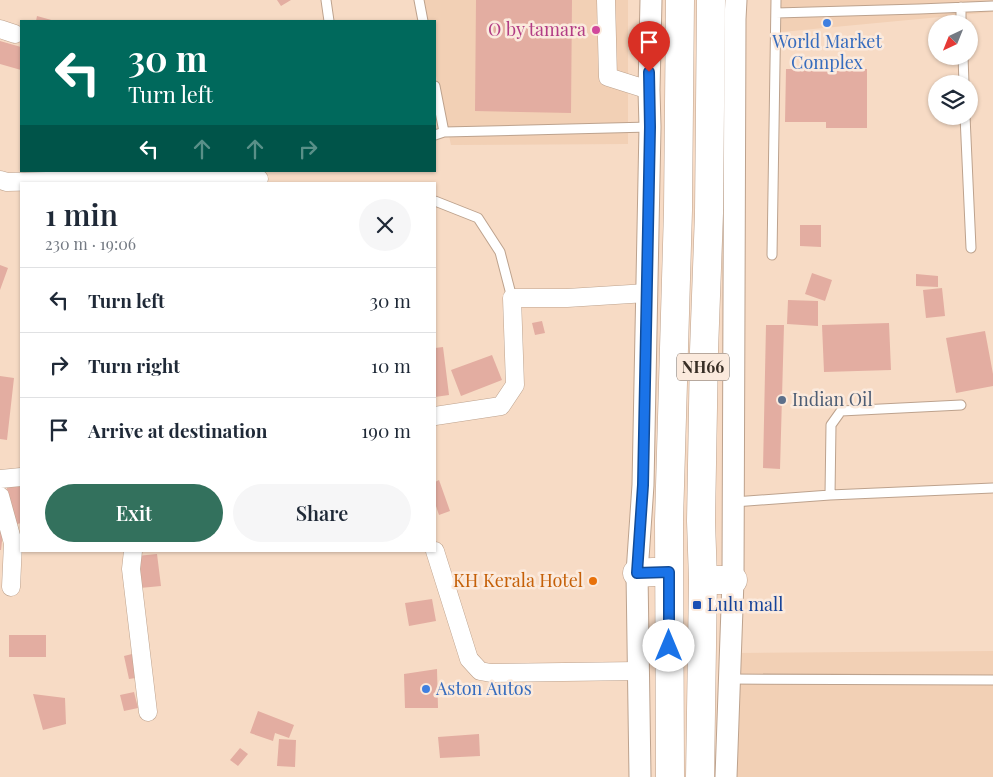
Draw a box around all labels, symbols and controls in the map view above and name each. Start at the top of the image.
north arrow [928,15,978,65]
map controls [928,15,978,125]
place label: O by tamara [488,17,586,41]
marker: World Market Complex [821,17,833,29]
pin [628,21,670,72]
marker: O by tamara [590,24,602,36]
icon: arrive [635,28,663,56]
place label: World Market Complex [771,29,882,74]
text: 30 m [128,34,208,81]
icon: left [45,40,110,105]
button: layers [928,75,978,125]
text: Turn left [128,79,213,109]
icon: left [135,135,163,163]
icon: ahead [188,135,216,163]
icon: ahead [241,135,269,163]
icon: right [294,135,322,163]
text: 1 min [45,194,118,234]
button: close [359,199,411,251]
text: 230 m · 19:06 [45,233,136,254]
icon: left [45,286,73,314]
text: Turn left [88,287,165,313]
text: 30 m [369,287,411,313]
icon: right [45,351,73,379]
text: Turn right [88,352,180,378]
text: 10 m [371,352,411,378]
road number: NH66 [677,354,729,381]
place label: Indian Oil [792,387,873,411]
marker: Indian Oil [776,394,788,406]
icon: arrive [45,416,73,444]
text: Arrive at destination [88,417,268,443]
text: 190 m [361,417,411,443]
button: Exit [45,484,223,542]
button: Share [233,484,411,542]
place label: KH Kerala Hotel [453,568,583,592]
marker: KH Kerala Hotel [587,575,599,587]
place label: Lulu mall [707,592,783,616]
marker: Lulu mall [691,599,703,611]
position arrow [642,619,694,671]
place label: Aston Autos [435,676,532,700]
marker: Aston Autos [420,683,432,695]

